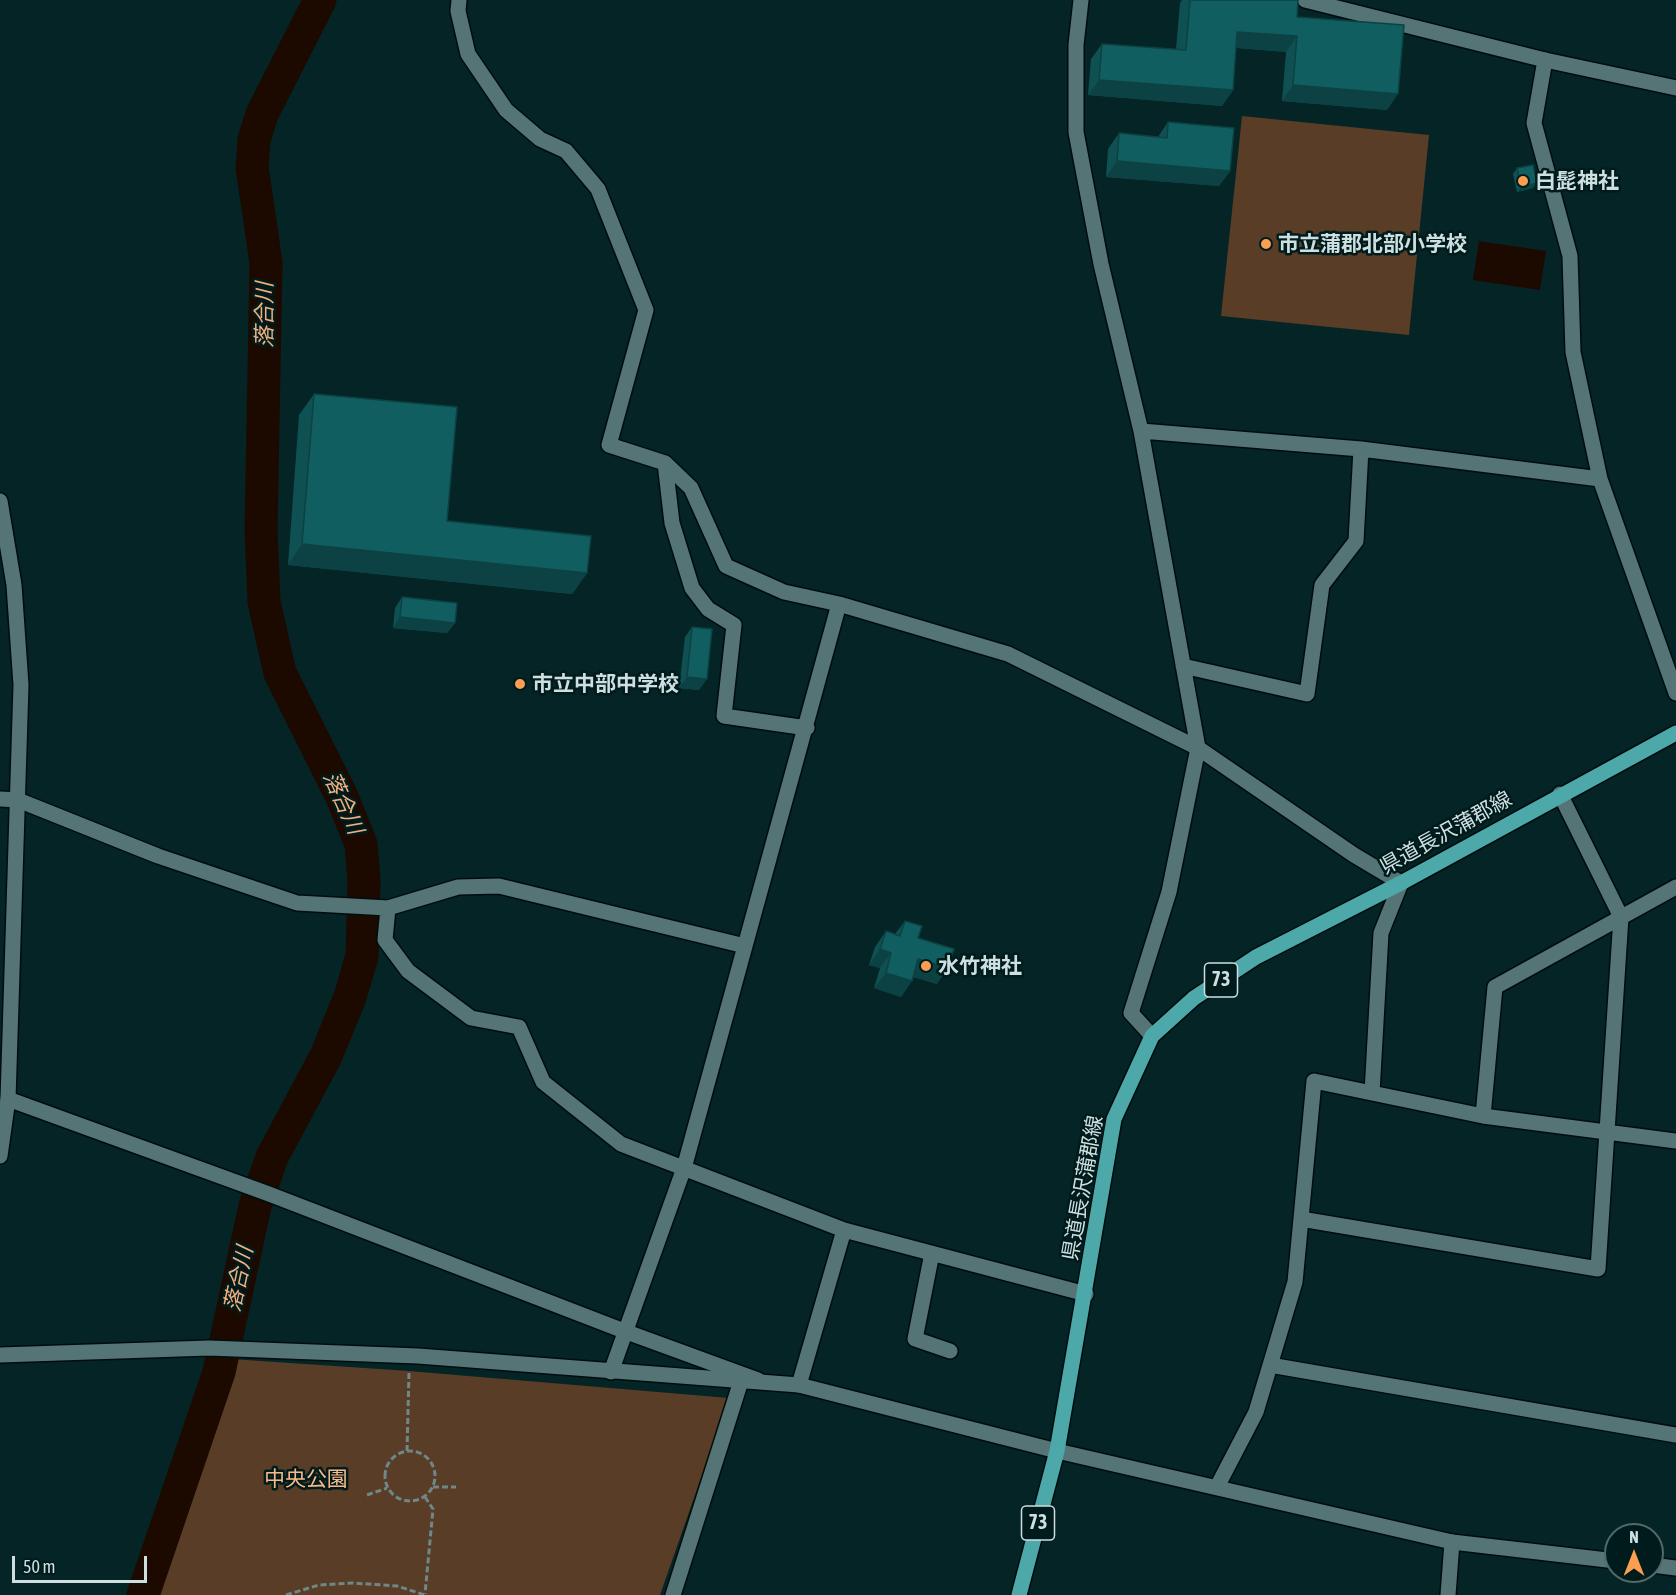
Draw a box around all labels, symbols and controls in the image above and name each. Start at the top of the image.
place label: 白髭神社 [1535,168,1619,194]
marker: 白髭神社 [1516,174,1530,188]
place label: 市立蒲郡北部小学校 [1278,231,1467,257]
marker: 市立蒲郡北部小学校 [1259,237,1273,251]
water label: 落合川 [252,282,278,348]
place label: 市立中部中学校 [532,671,679,697]
marker: 市立中部中学校 [513,677,527,691]
water label: 落合川 [318,767,368,839]
street label: 県道長沢蒲郡線 [1376,786,1516,880]
place label: 水竹神社 [938,953,1022,979]
marker: 水竹神社 [919,959,933,973]
road number: 73 [1204,963,1238,997]
street label: 県道長沢蒲郡線 [1058,1113,1108,1263]
water label: 落合川 [219,1244,259,1314]
park label: 中央公園 [264,1466,348,1492]
road number: 73 [1022,1506,1054,1540]
north arrow [1604,1523,1664,1583]
text: N [1629,1528,1639,1546]
scale bar [15,1544,150,1582]
text: 50 m [23,1556,55,1577]

